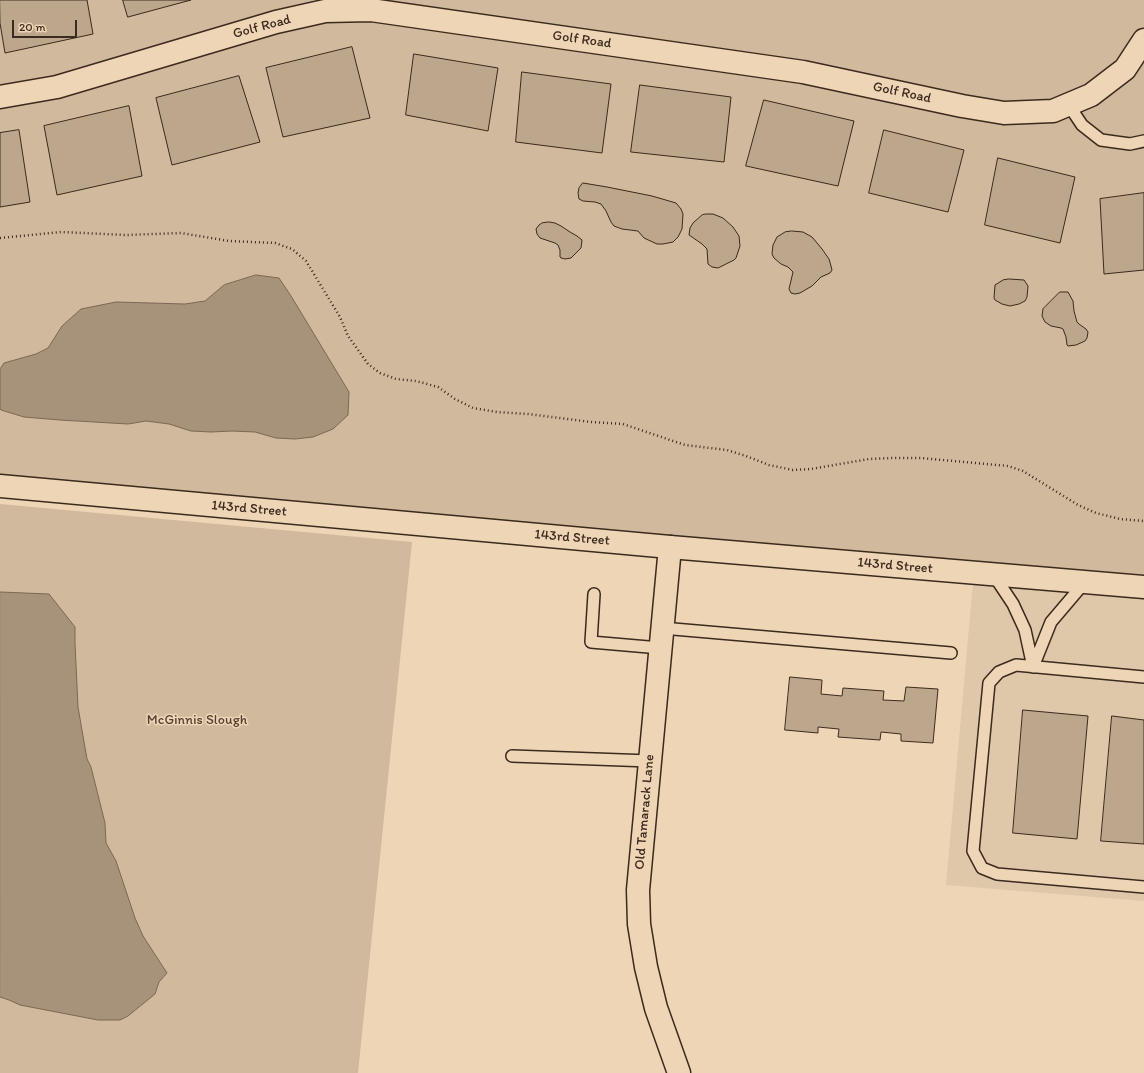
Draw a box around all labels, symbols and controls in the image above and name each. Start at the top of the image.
street label: Golf Road [231,11,293,43]
scale bar [14,12,79,38]
text: 20 m [19,20,46,34]
street label: Golf Road [551,28,613,52]
street label: Golf Road [871,79,933,107]
street label: 143rd Street [211,497,287,521]
street label: 143rd Street [534,526,610,550]
street label: 143rd Street [857,554,933,578]
park label: McGinnis Slough [147,712,247,728]
street label: Old Tamarack Lane [632,754,658,870]

